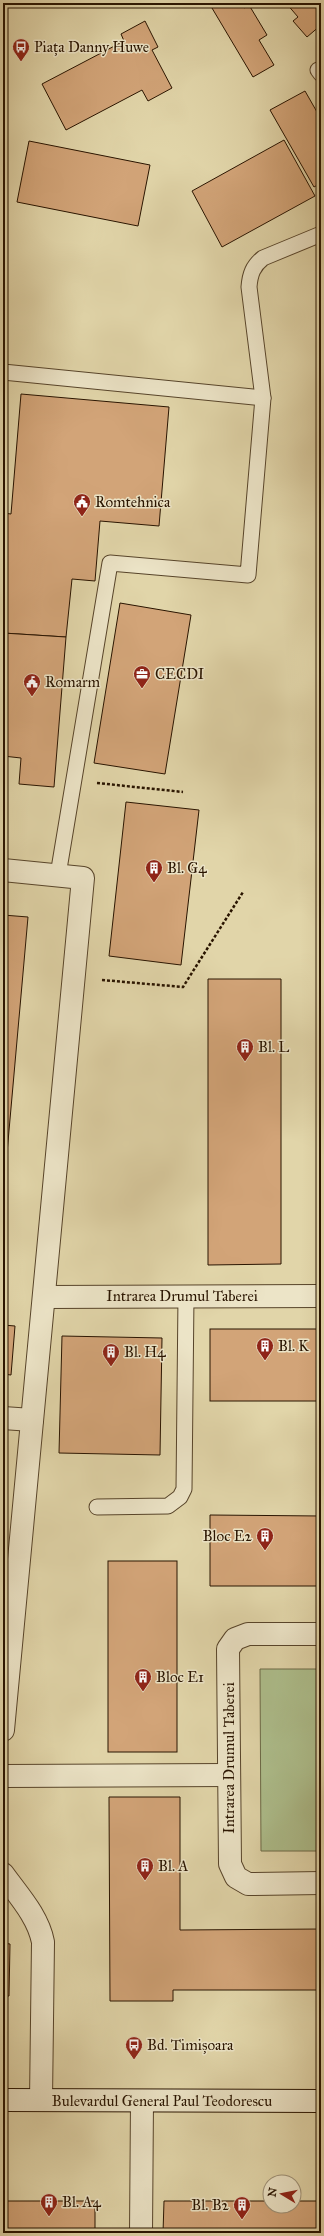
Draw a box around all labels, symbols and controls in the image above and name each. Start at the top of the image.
bus stop icon: Piața Danny Huwe [11,37,31,62]
place label: Piața Danny Huwe [34,38,149,56]
public building icon: Romtehnica [72,492,92,517]
place label: Romtehnica [95,493,171,511]
office icon: CECDI [132,664,152,689]
place label: CECDI [155,665,204,683]
public building icon: Romarm [22,672,42,697]
place label: Romarm [45,673,101,691]
building icon: Bl. G4 [144,858,164,883]
place label: Bl. G4 [167,859,207,877]
building icon: Bl. L [235,1037,255,1062]
place label: Bl. L [258,1038,289,1056]
street label: Intrarea Drumul Taberei [106,1287,258,1305]
building icon: Bl. K [255,1336,275,1361]
place label: Bl. K [278,1337,309,1355]
building icon: Bl. H4 [101,1342,121,1367]
place label: Bl. H4 [124,1343,166,1361]
building icon: Bloc E2 [255,1526,275,1551]
place label: Bloc E2 [203,1527,253,1545]
building icon: Bloc E1 [133,1667,153,1692]
place label: Bloc E1 [156,1668,204,1686]
street label: Intrarea Drumul Taberei [220,1682,238,1834]
building icon: Bl. A [135,1856,155,1881]
place label: Bl. A [158,1857,188,1875]
bus stop icon: Bd. Timișoara [124,2035,144,2060]
place label: Bd. Timișoara [147,2036,234,2054]
street label: Bulevardul General Paul Teodorescu [52,2092,272,2110]
north arrow [262,2174,302,2214]
text: N [265,2186,280,2198]
building icon: Bl. A4 [39,2192,59,2217]
place label: Bl. A4 [62,2193,101,2211]
building icon: Bl. B2 [232,2195,252,2220]
place label: Bl. B2 [191,2196,230,2214]

